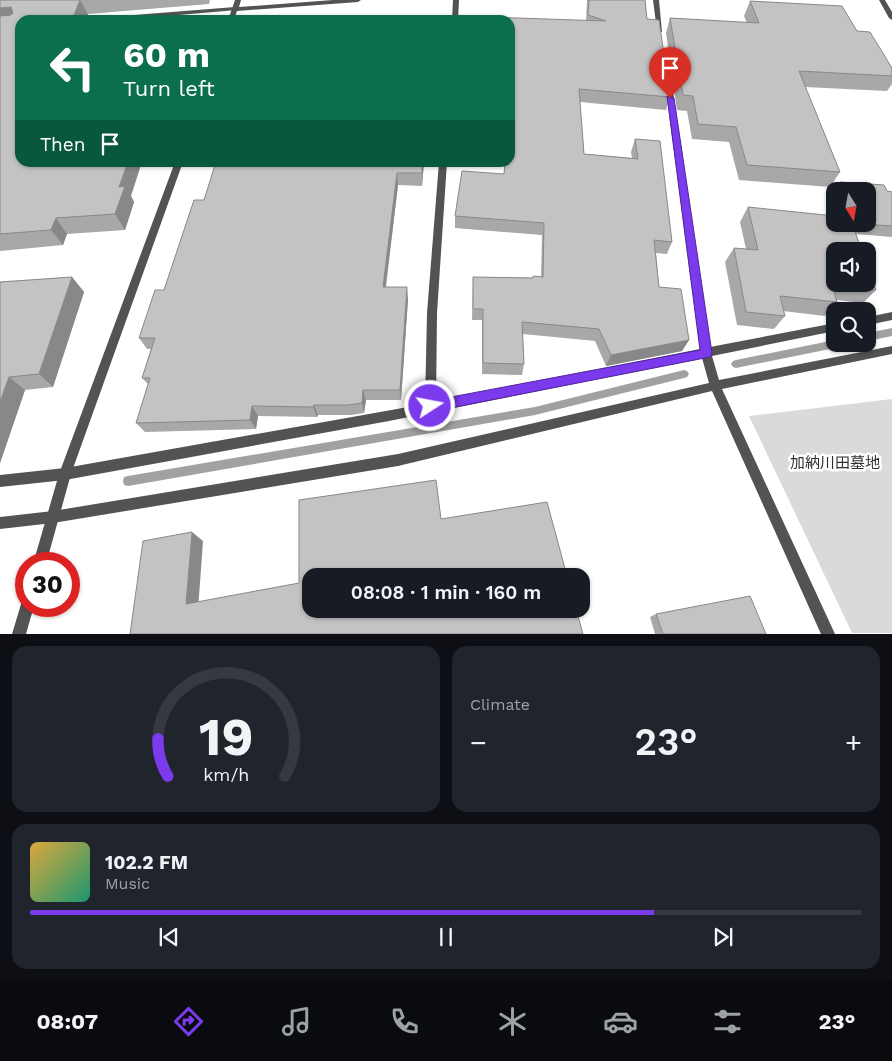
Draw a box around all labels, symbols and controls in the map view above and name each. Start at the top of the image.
text: 60 m [123,34,210,76]
icon: left [40,35,105,100]
pin [649,47,691,98]
icon: arrive [656,54,684,82]
text: Turn left [123,76,215,101]
icon: arrive [96,130,124,158]
text: Then [40,133,86,156]
north arrow [826,182,876,232]
map controls [826,182,876,352]
button: sound [826,242,876,292]
button: search [826,302,876,352]
position arrow [403,379,455,431]
park label: 加納川田墓地 [790,454,880,472]
speed limit sign: 30 [15,552,80,617]
text: 08:08 · 1 min · 160 m [351,581,541,604]
text: Climate [470,695,530,714]
text: 19 [199,707,253,768]
text: 23° [634,720,698,764]
text: − [470,726,487,759]
text: + [845,726,862,759]
text: km/h [203,764,249,785]
text: 102.2 FM [105,851,188,874]
text: Music [105,874,150,893]
icon: previous [155,923,183,951]
icon: pause [432,923,460,951]
icon: next [709,923,737,951]
icon: directions [171,1004,206,1039]
icon: music [279,1004,314,1039]
icon: phone [387,1004,422,1039]
icon: climate [495,1004,530,1039]
icon: car [603,1004,638,1039]
icon: filters [710,1004,745,1039]
text: 08:07 [36,1009,98,1034]
text: 23° [818,1009,855,1034]

